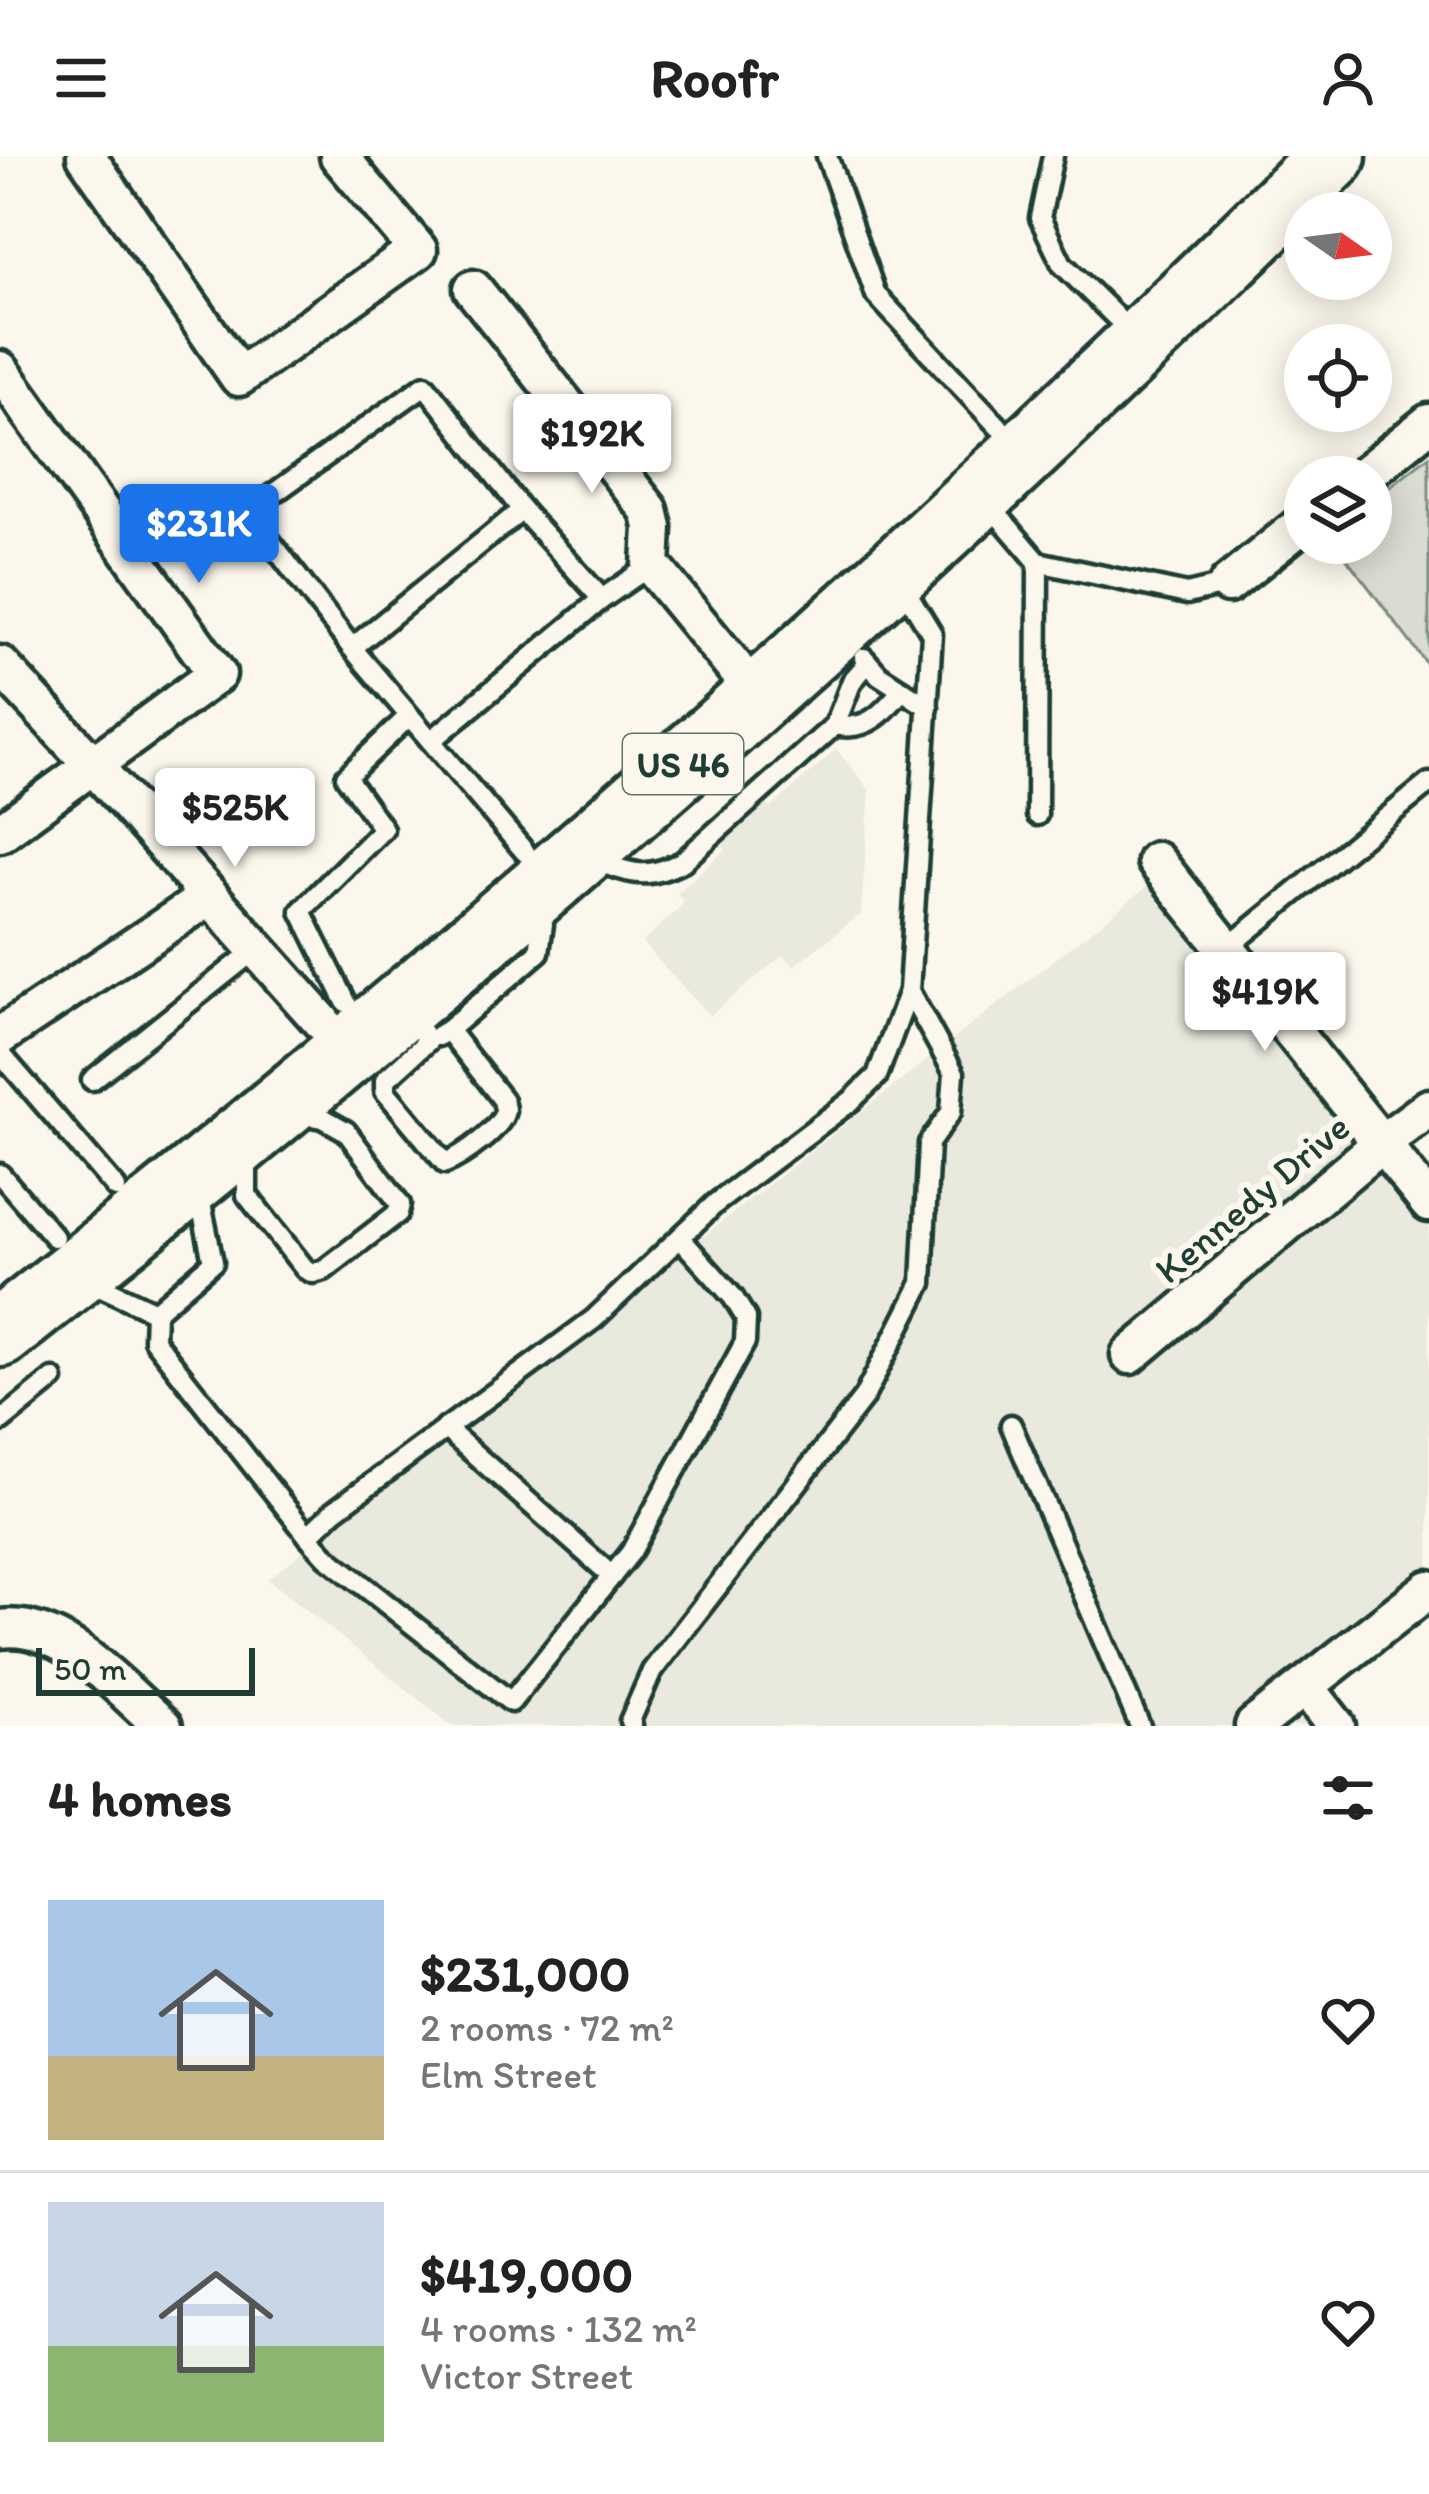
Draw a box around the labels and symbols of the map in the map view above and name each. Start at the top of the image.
north arrow [1284,192,1392,300]
pin: $192K [508,394,676,496]
pin: $231K [115,484,283,586]
road number: US 46 [623,734,743,794]
pin: $525K [151,768,319,870]
pin: $419K [1181,952,1349,1054]
street label: Kennedy Drive [1145,1103,1359,1293]
scale bar [36,1642,255,1695]

